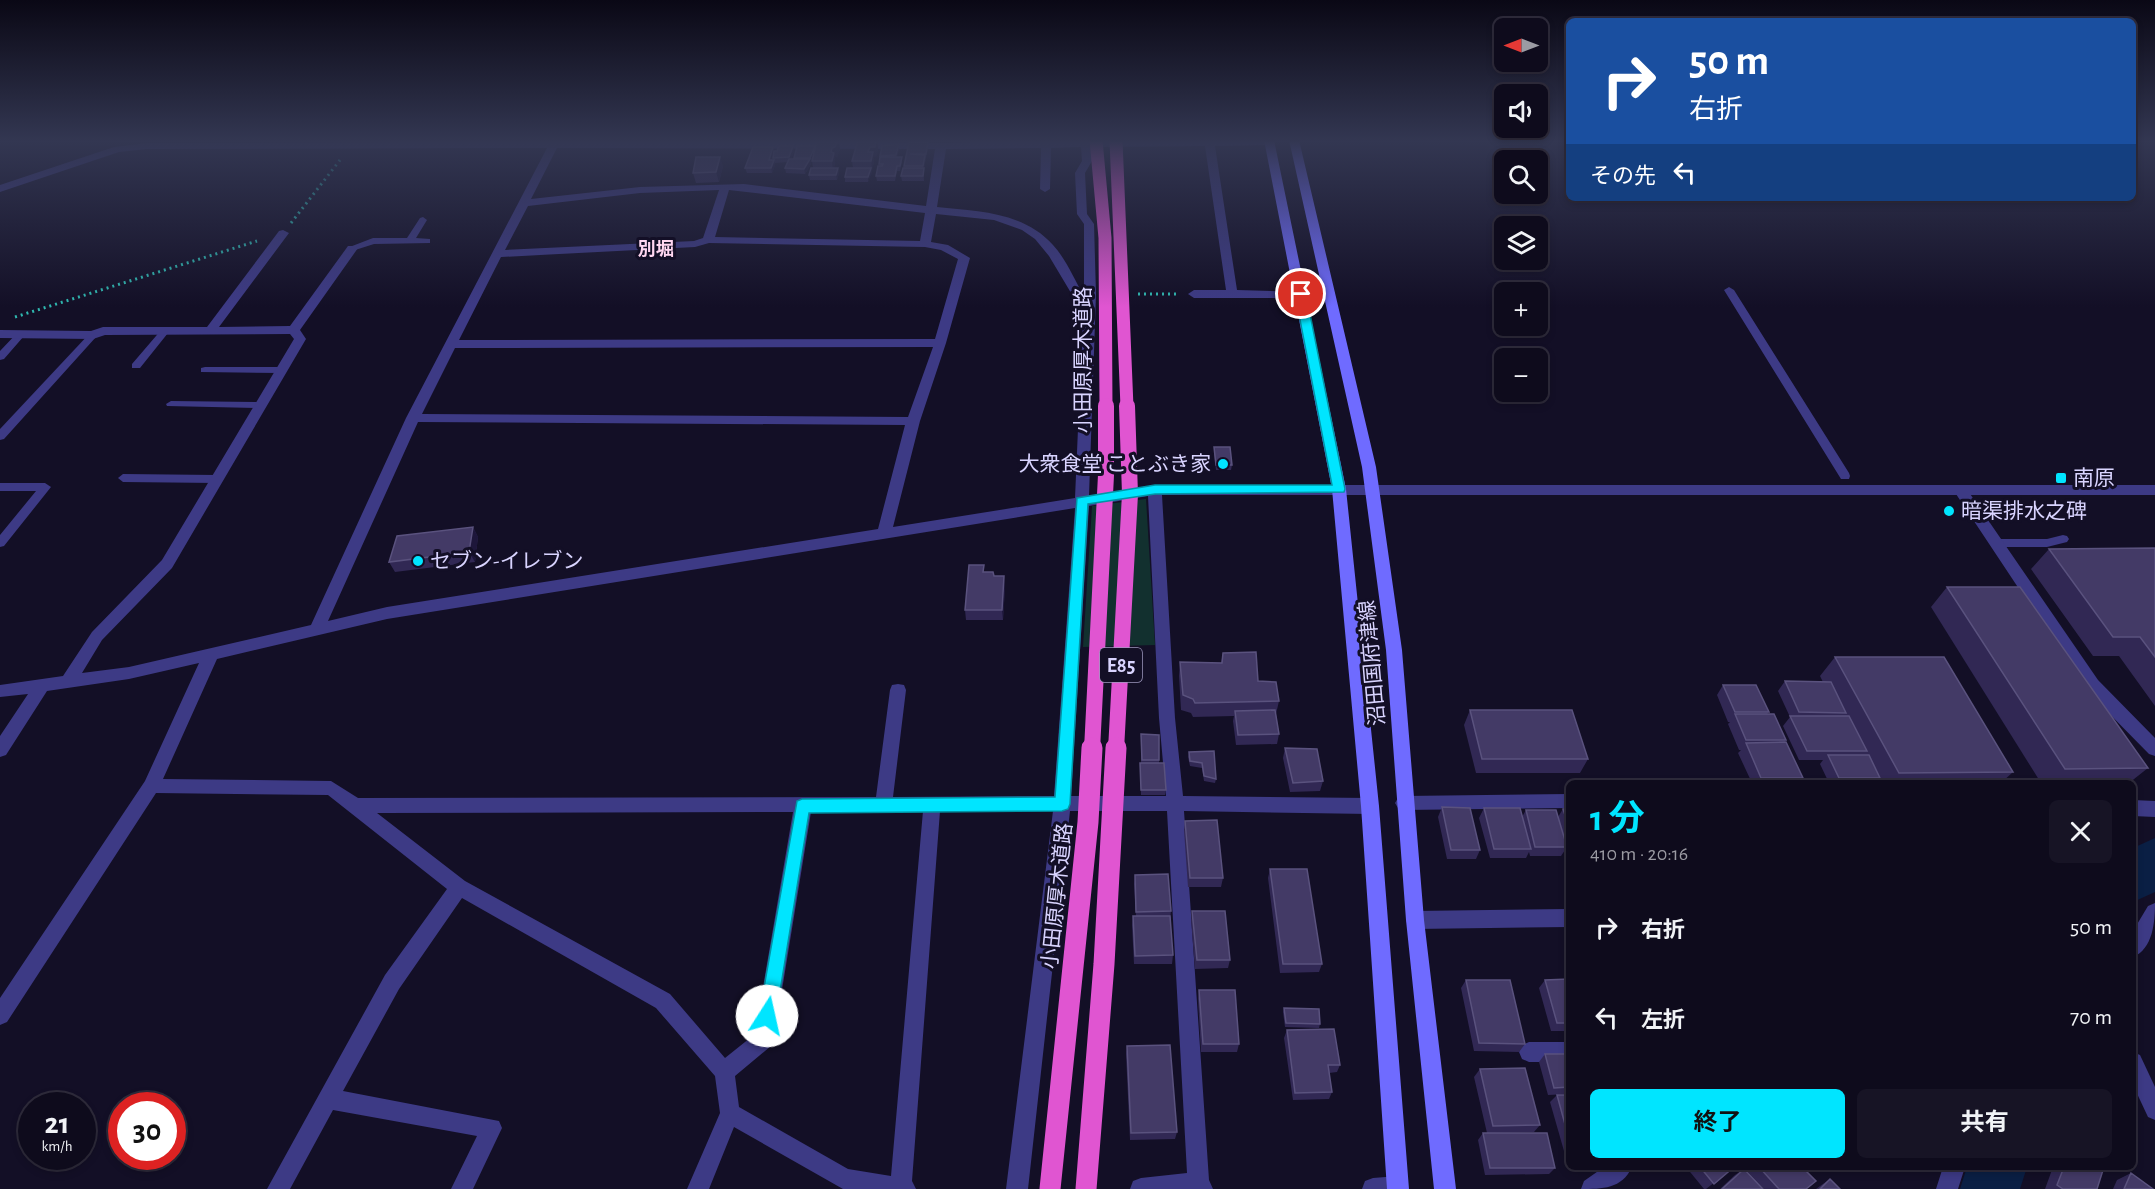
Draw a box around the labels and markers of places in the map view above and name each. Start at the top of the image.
pin [1275,268,1326,319]
place label: 大衆食堂 ことぶき家 [1019,453,1211,475]
marker: 大衆食堂 ことぶき家 [1216,457,1230,471]
place label: 南原 [2073,467,2115,489]
marker: 南原 [2054,471,2068,485]
place label: 暗渠排水之碑 [1961,500,2087,522]
marker: 暗渠排水之碑 [1942,504,1956,518]
place label: セブン-イレブン [430,549,583,572]
marker: セブン-イレブン [411,554,425,568]

